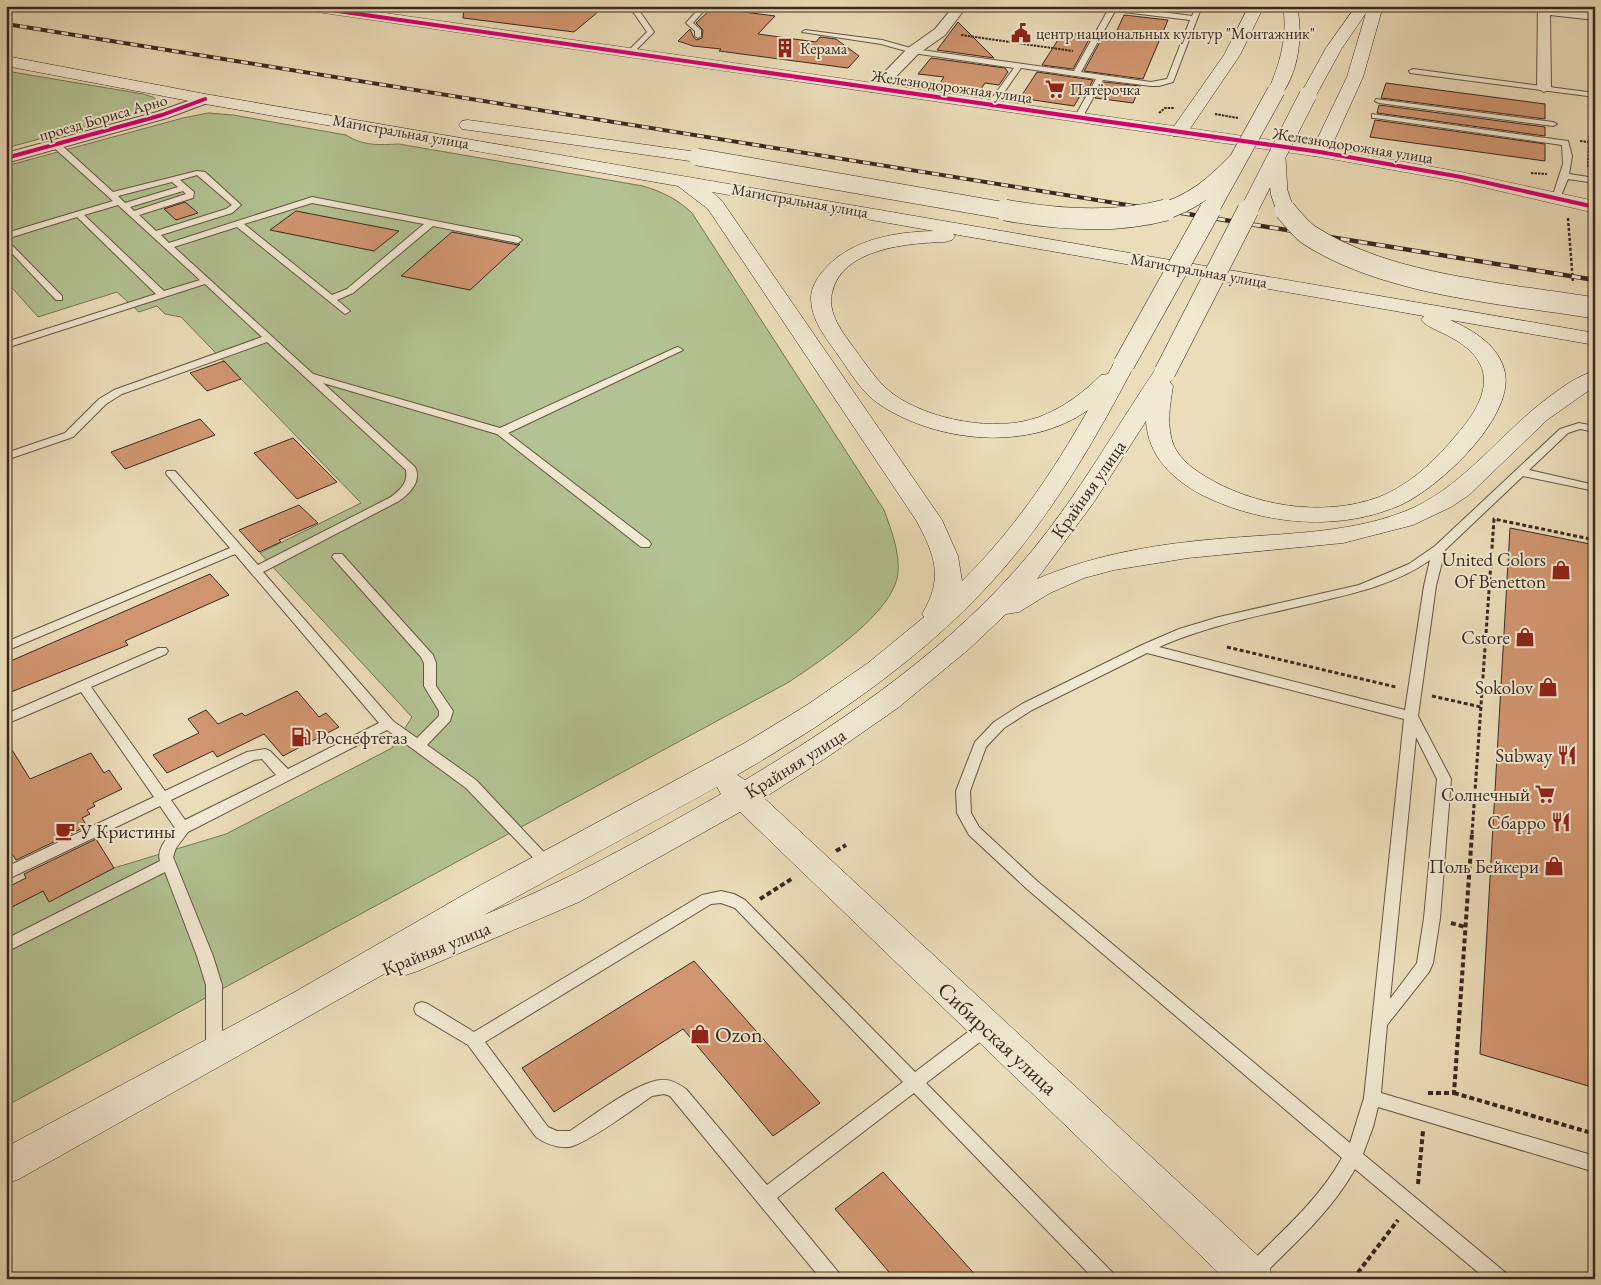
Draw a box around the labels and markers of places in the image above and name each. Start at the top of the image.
public building icon: центр национальных культур "Монтажник" [1010,22,1032,44]
place label: центр национальных культур "Монтажник" [1036,23,1315,44]
building icon: Керама [774,37,796,59]
place label: Керама [800,38,848,59]
supermarket icon: Пятёрочка [1044,78,1066,100]
place label: Пятёрочка [1070,79,1141,100]
place label: United Colors Of Benetton [1442,547,1546,594]
shop icon: United Colors Of Benetton [1550,559,1572,581]
place label: Cstore [1461,625,1510,650]
shop icon: Cstore [1514,626,1536,648]
place label: Sokolov [1475,675,1534,700]
shop icon: Sokolov [1537,676,1559,698]
place label: Роснефтегаз [316,725,407,750]
fuel station icon: Роснефтегаз [290,726,312,748]
place label: Subway [1495,743,1553,768]
restaurant icon: Subway [1556,744,1578,766]
place label: Солнечный [1441,782,1530,807]
supermarket icon: Солнечный [1534,783,1556,805]
place label: Сбарро [1487,810,1546,835]
restaurant icon: Сбарро [1550,811,1572,833]
place label: У Кристины [79,819,176,844]
cafe icon: У Кристины [54,820,76,842]
place label: Поль Бейкери [1429,854,1539,879]
shop icon: Поль Бейкери [1543,855,1565,877]
place label: Ozon [715,1020,763,1049]
shop icon: Ozon [689,1023,711,1045]

